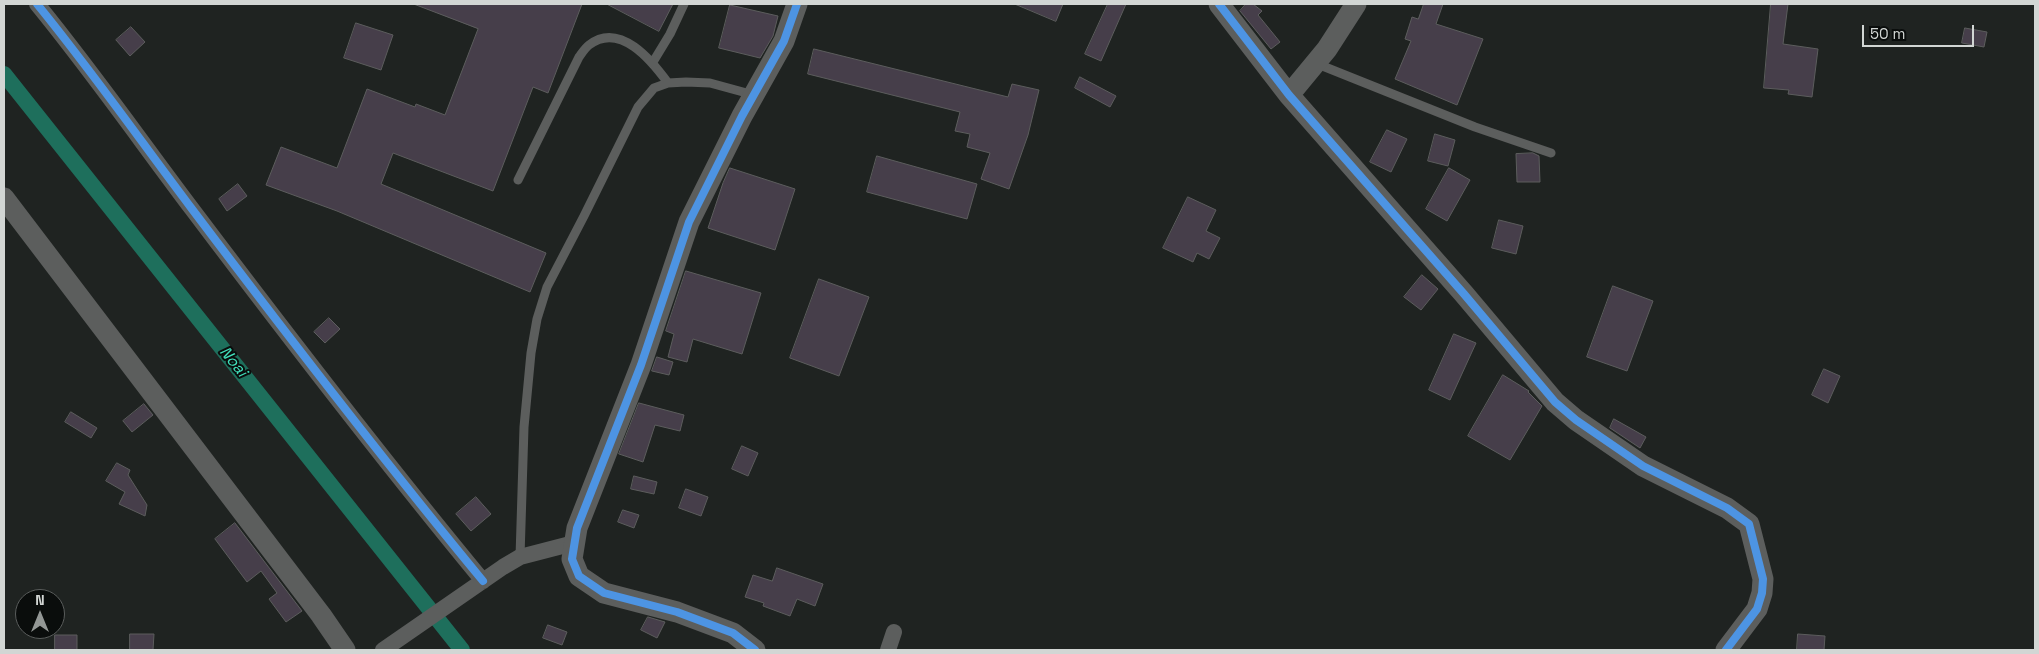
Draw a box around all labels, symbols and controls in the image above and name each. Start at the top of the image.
scale bar [1864,15,1976,47]
text: 50 m [1870,24,1905,43]
water label: Noai [215,343,251,381]
north arrow [15,589,65,639]
text: N [35,591,45,609]

